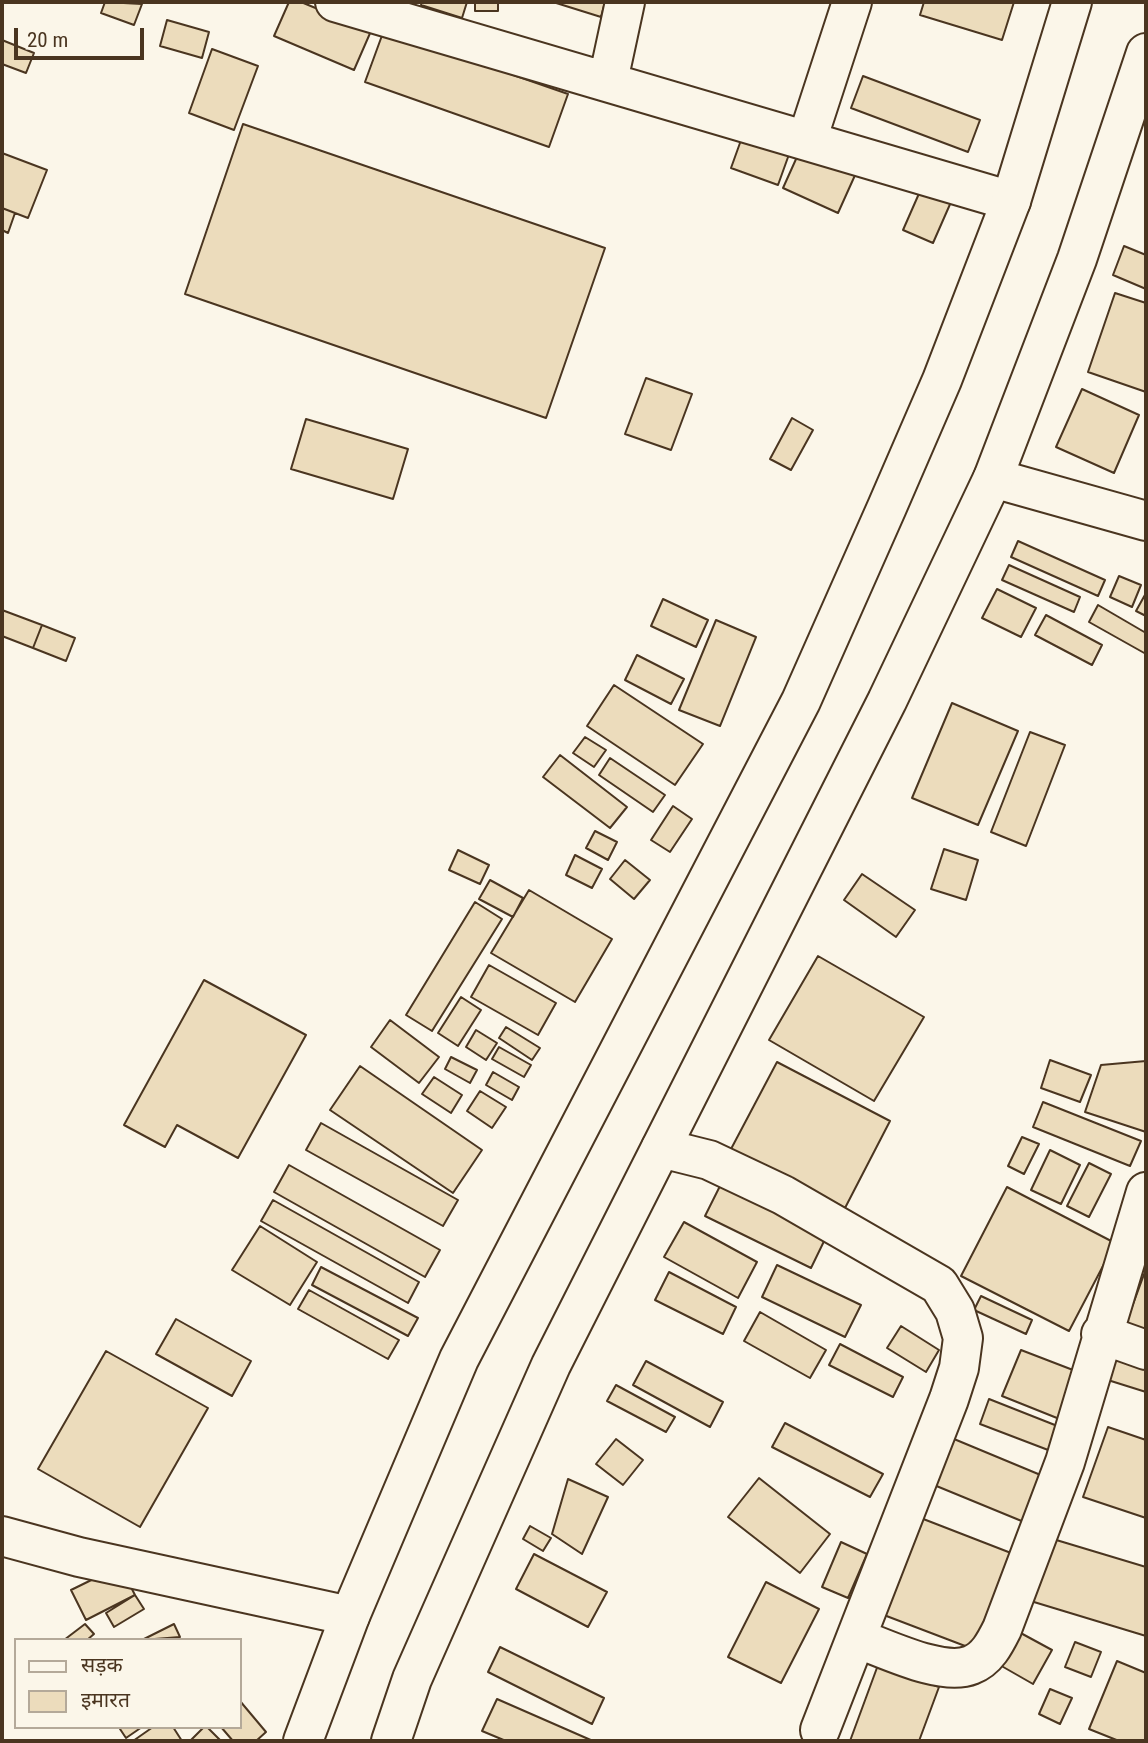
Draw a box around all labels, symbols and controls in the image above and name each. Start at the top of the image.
scale bar [18,14,147,58]
text: 20 m [27,28,68,52]
legend [14,1638,242,1729]
text: सड़क [81,1653,123,1677]
text: इमारत [81,1688,130,1712]

